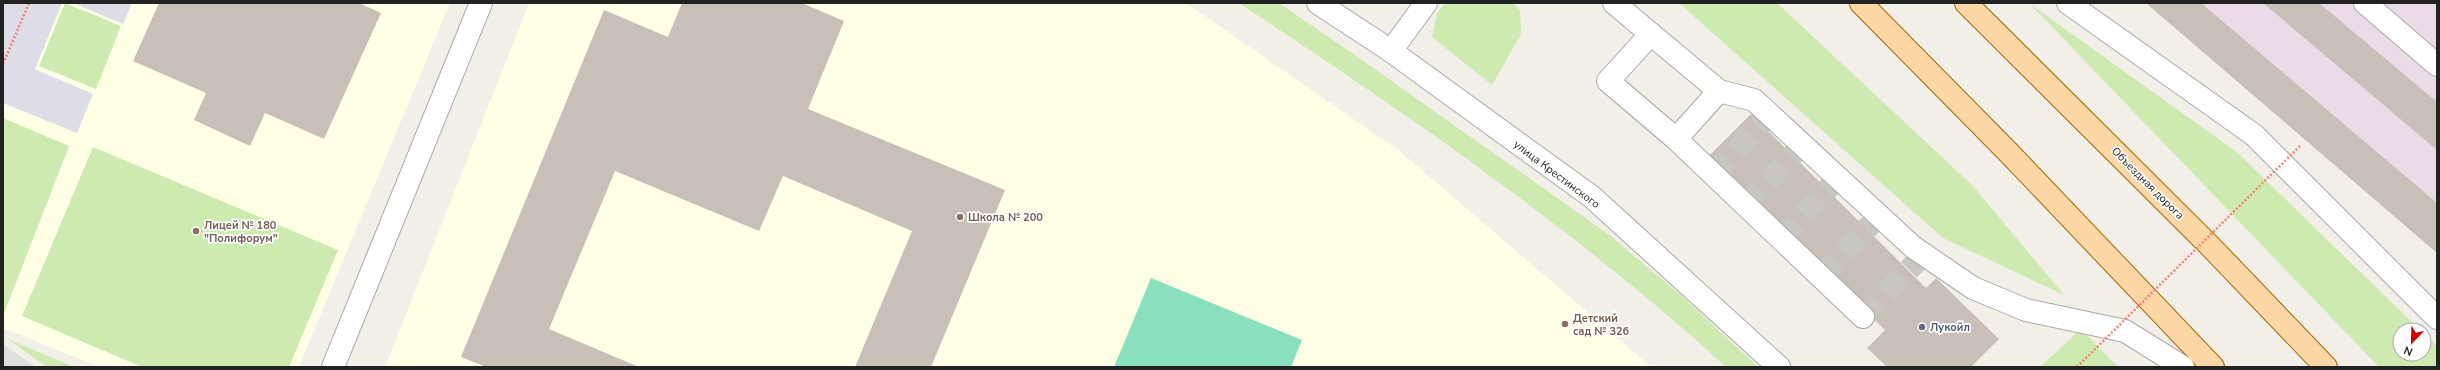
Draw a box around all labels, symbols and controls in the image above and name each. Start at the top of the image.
street label: улица Крестинского [1511,137,1603,212]
street label: Объездная дорога [2108,144,2187,223]
place label: Школа № 200 [968,210,1043,225]
marker: Школа № 200 [955,212,965,222]
place label: Лицей № 180 "Полифорум" [204,218,278,246]
marker: Лицей № 180 "Полифорум" [191,226,201,236]
place label: Детский сад № 326 [1573,311,1630,339]
marker: Детский сад № 326 [1560,319,1570,329]
place label: Лукойл [1930,320,1970,335]
marker: Лукойл [1917,322,1927,332]
north arrow [2392,322,2432,362]
text: N [2402,342,2415,359]

